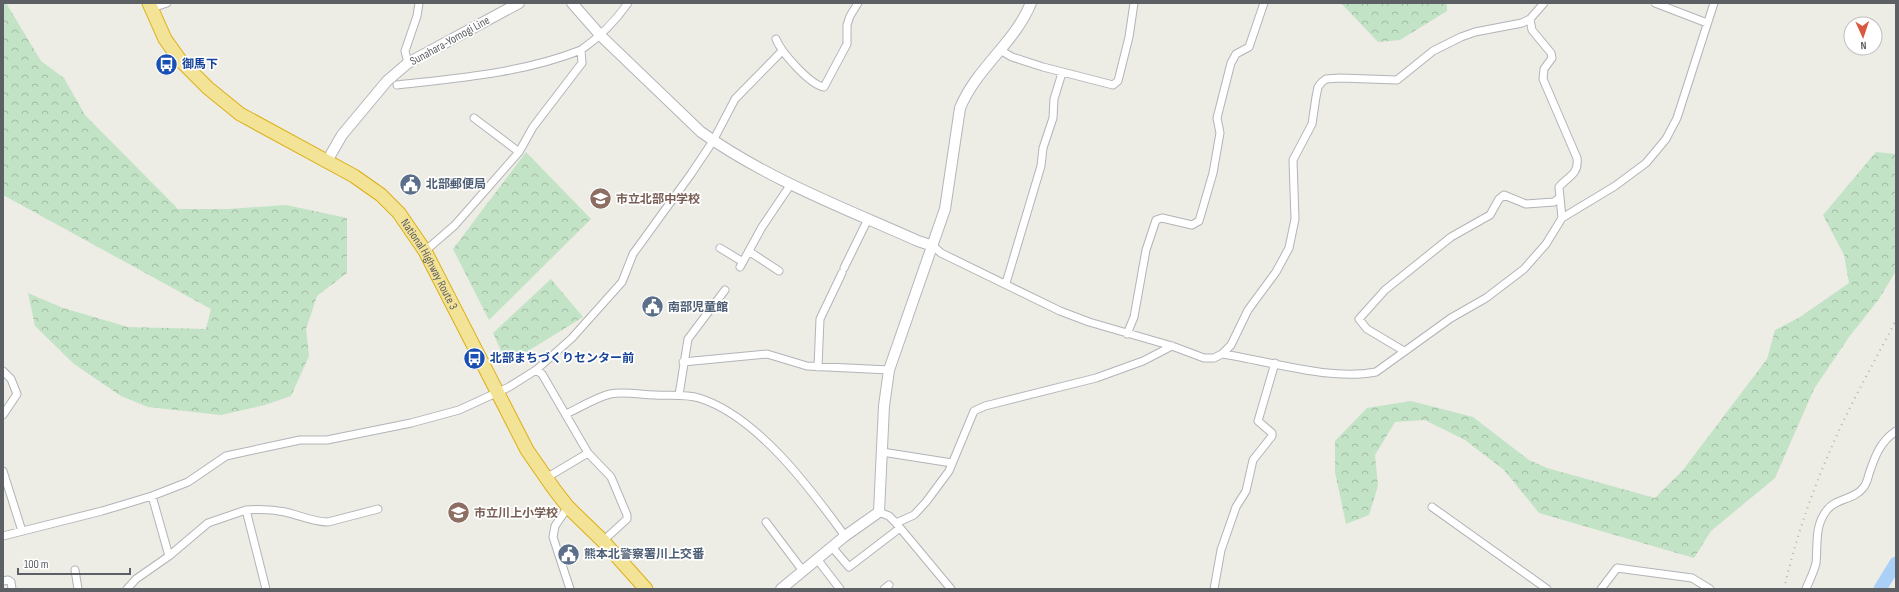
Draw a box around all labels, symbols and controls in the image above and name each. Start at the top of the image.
street label: Sunahara-Yomogi Line [408,13,493,69]
north arrow [1843,16,1883,56]
text: N [1860,39,1867,52]
bus stop icon: 御馬下 [154,51,180,77]
place label: 御馬下 [182,57,218,72]
public building icon: 北部郵便局 [397,171,423,197]
place label: 北部郵便局 [426,177,486,192]
school or university icon: 市立北部中学校 [587,186,613,212]
place label: 市立北部中学校 [616,192,700,207]
street label: National Highway Route 3 [398,216,461,312]
public building icon: 南部児童館 [639,294,665,320]
place label: 南部児童館 [668,300,728,315]
bus stop icon: 北部まちづくりセンター前 [462,345,488,371]
place label: 北部まちづくりセンター前 [490,351,634,366]
school or university icon: 市立川上小学校 [446,500,472,526]
place label: 市立川上小学校 [474,506,558,521]
public building icon: 熊本北警察署川上交番 [556,541,582,567]
place label: 熊本北警察署川上交番 [584,547,705,562]
scale bar [18,550,130,576]
text: 100 m [24,557,49,572]

